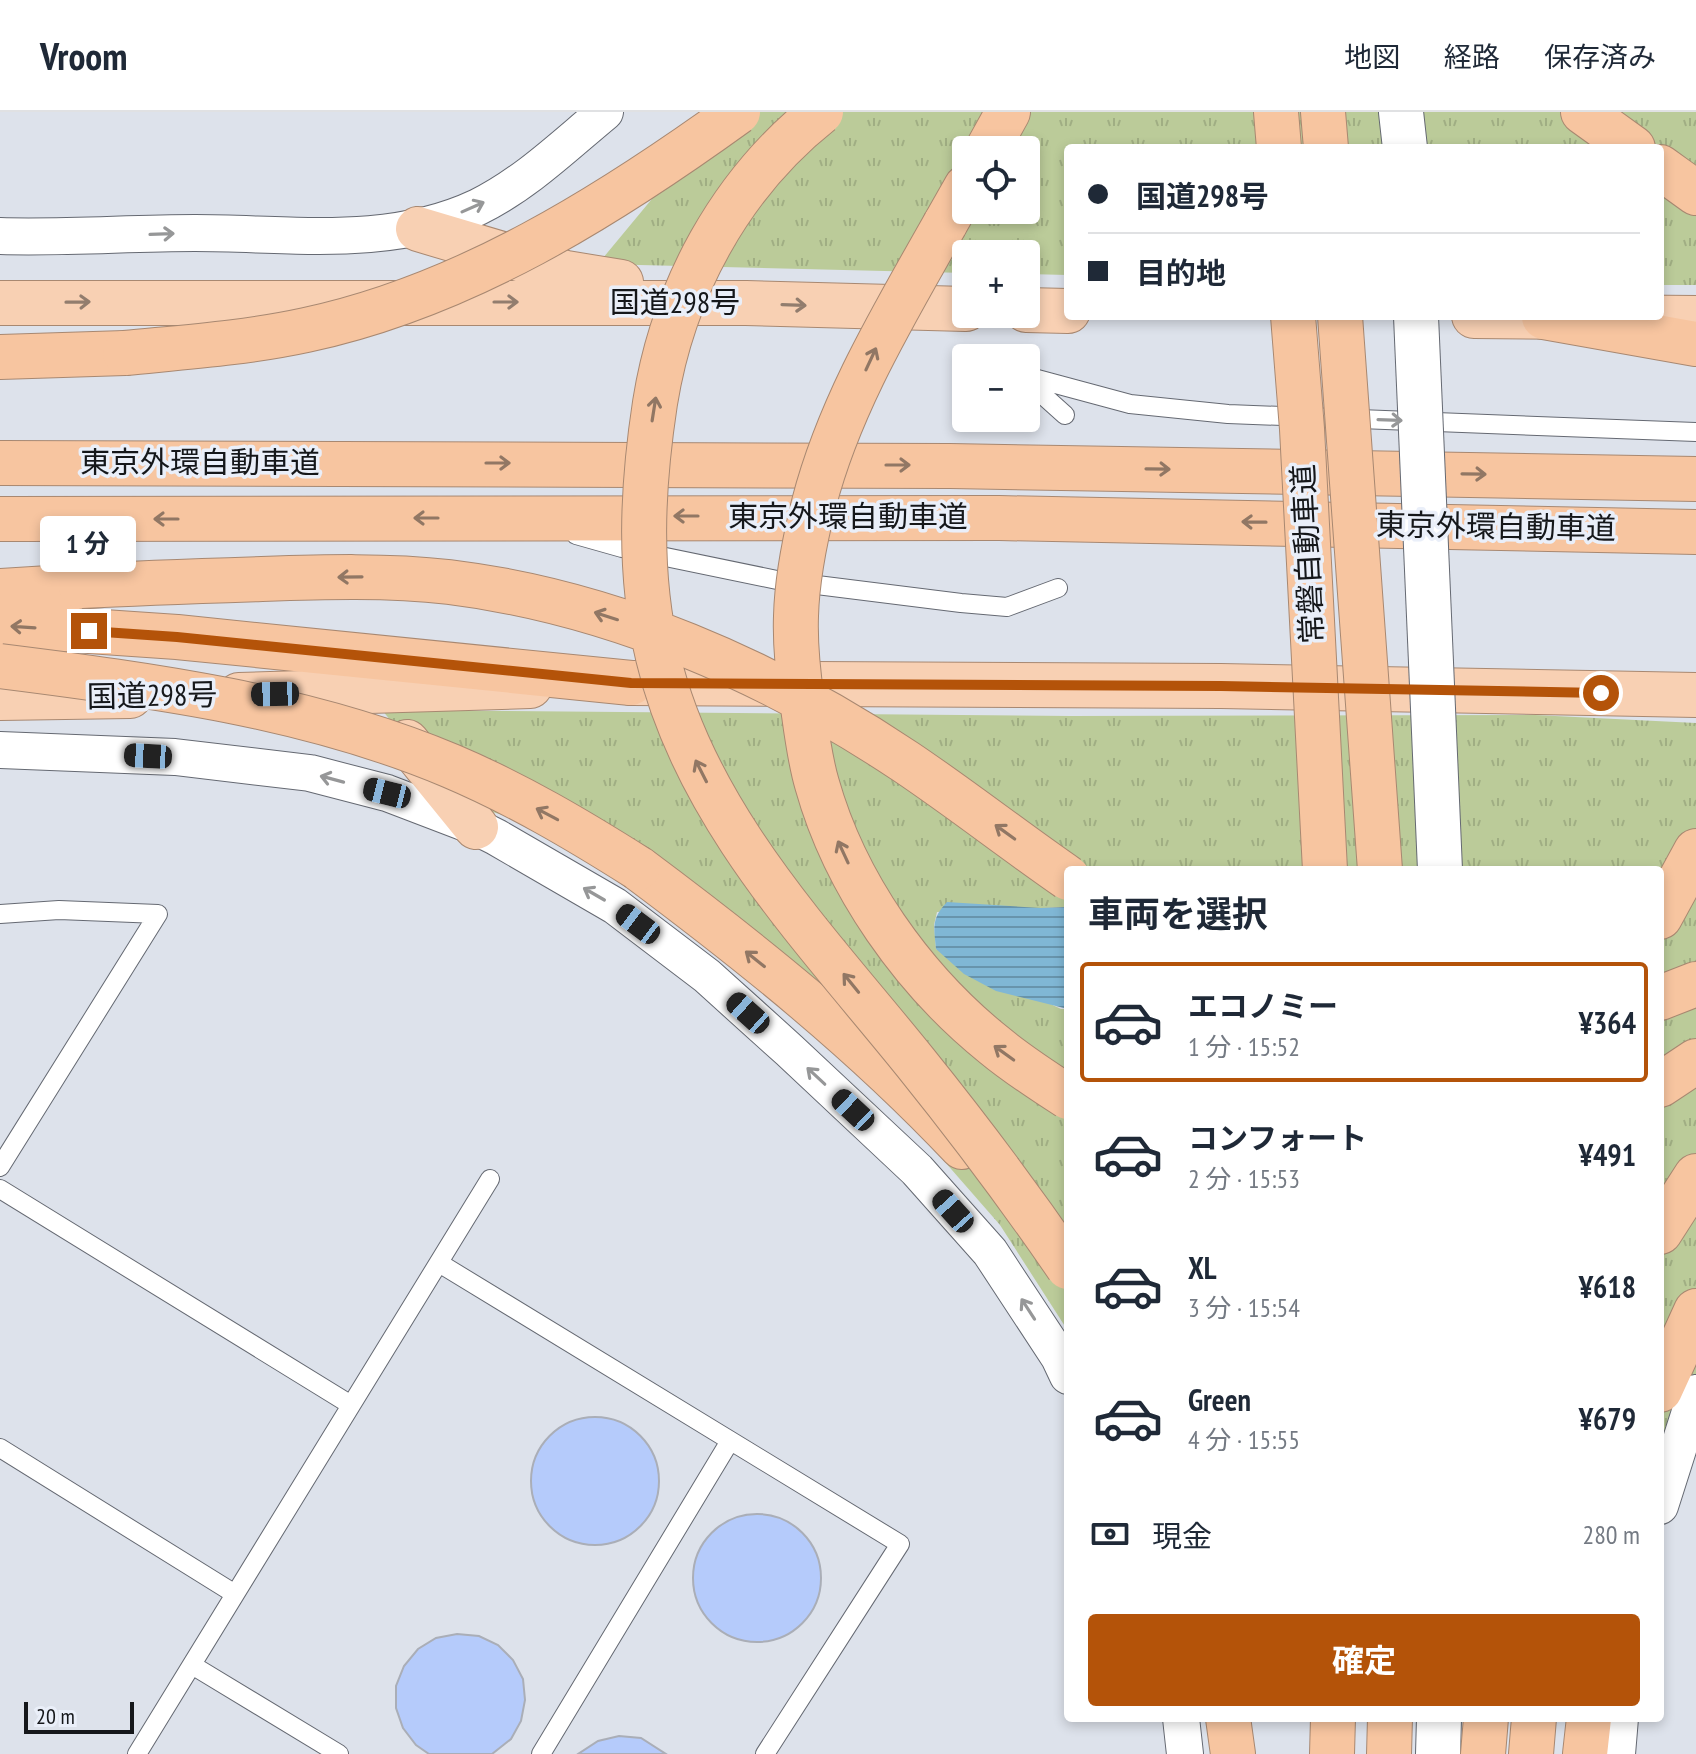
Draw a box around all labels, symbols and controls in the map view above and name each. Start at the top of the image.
text: Vroom [40,31,127,80]
text: 地図 [1344,38,1400,75]
text: 経路 [1444,38,1500,75]
text: 保存済み [1544,38,1656,75]
map controls [952,136,1040,432]
button: locate [952,136,1040,224]
text: 国道298号 [1136,176,1269,215]
one-way arrow [461,199,485,214]
one-way arrow [148,226,175,241]
button: + [952,240,1040,328]
text: 目的地 [1136,253,1226,292]
street label: 国道298号 [610,282,740,321]
one-way arrow [64,294,91,310]
one-way arrow [492,295,519,310]
one-way arrow [780,297,807,312]
button: − [952,344,1040,432]
one-way arrow [864,347,879,371]
one-way arrow [647,397,662,422]
one-way arrow [1376,413,1403,428]
street label: 東京外環自動車道 [80,442,320,481]
one-way arrow [484,455,511,471]
one-way arrow [884,457,911,473]
one-way arrow [1144,461,1171,477]
street label: 常磐自動車道 [1282,463,1331,645]
one-way arrow [1460,466,1487,482]
street label: 東京外環自動車道 [728,496,968,535]
street label: 東京外環自動車道 [1376,504,1616,547]
one-way arrow [673,508,700,524]
one-way arrow [413,510,440,526]
one-way arrow [153,511,180,527]
callout: 1 分 [41,515,137,571]
one-way arrow [1241,515,1268,530]
text: 1 分 [66,527,110,560]
one-way arrow [337,570,364,585]
one-way arrow [594,608,619,622]
route end [71,613,107,649]
one-way arrow [10,619,37,634]
street label: 国道298号 [86,674,218,715]
route start [1583,675,1619,711]
car [251,682,299,706]
car [123,743,173,769]
one-way arrow [693,759,709,783]
one-way arrow [319,770,345,785]
car [361,776,413,810]
one-way arrow [536,805,560,821]
one-way arrow [995,824,1016,841]
one-way arrow [835,840,850,864]
one-way arrow [583,886,606,902]
text: 車両を選択 [1088,890,1268,937]
car [612,900,664,948]
one-way arrow [745,950,766,968]
one-way arrow [842,973,859,994]
icon: car [1092,986,1164,1058]
text: エコノミー [1188,986,1338,1025]
car [722,988,774,1038]
text: ¥364 [1579,1003,1636,1042]
text: 1 分 · 15:52 [1188,1030,1300,1063]
one-way arrow [994,1045,1015,1062]
one-way arrow [807,1067,827,1086]
car [827,1085,879,1135]
icon: car [1092,1118,1164,1190]
text: コンフォート [1188,1118,1367,1157]
text: ¥491 [1579,1135,1636,1174]
text: 2 分 · 15:53 [1188,1162,1300,1195]
car [928,1185,978,1237]
text: XL [1188,1248,1217,1287]
icon: car [1092,1250,1164,1322]
text: ¥618 [1579,1267,1636,1306]
text: 3 分 · 15:54 [1188,1291,1300,1324]
one-way arrow [1019,1299,1036,1321]
text: Green [1188,1380,1251,1419]
icon: car [1092,1382,1164,1454]
text: ¥679 [1579,1399,1636,1438]
text: 4 分 · 15:55 [1188,1423,1300,1456]
icon: cash [1088,1512,1132,1556]
text: 現金 [1152,1516,1212,1555]
text: 280 m [1582,1518,1640,1551]
button: 確定 [1088,1614,1640,1706]
scale bar [24,1698,134,1734]
text: 20 m [36,1702,75,1730]

